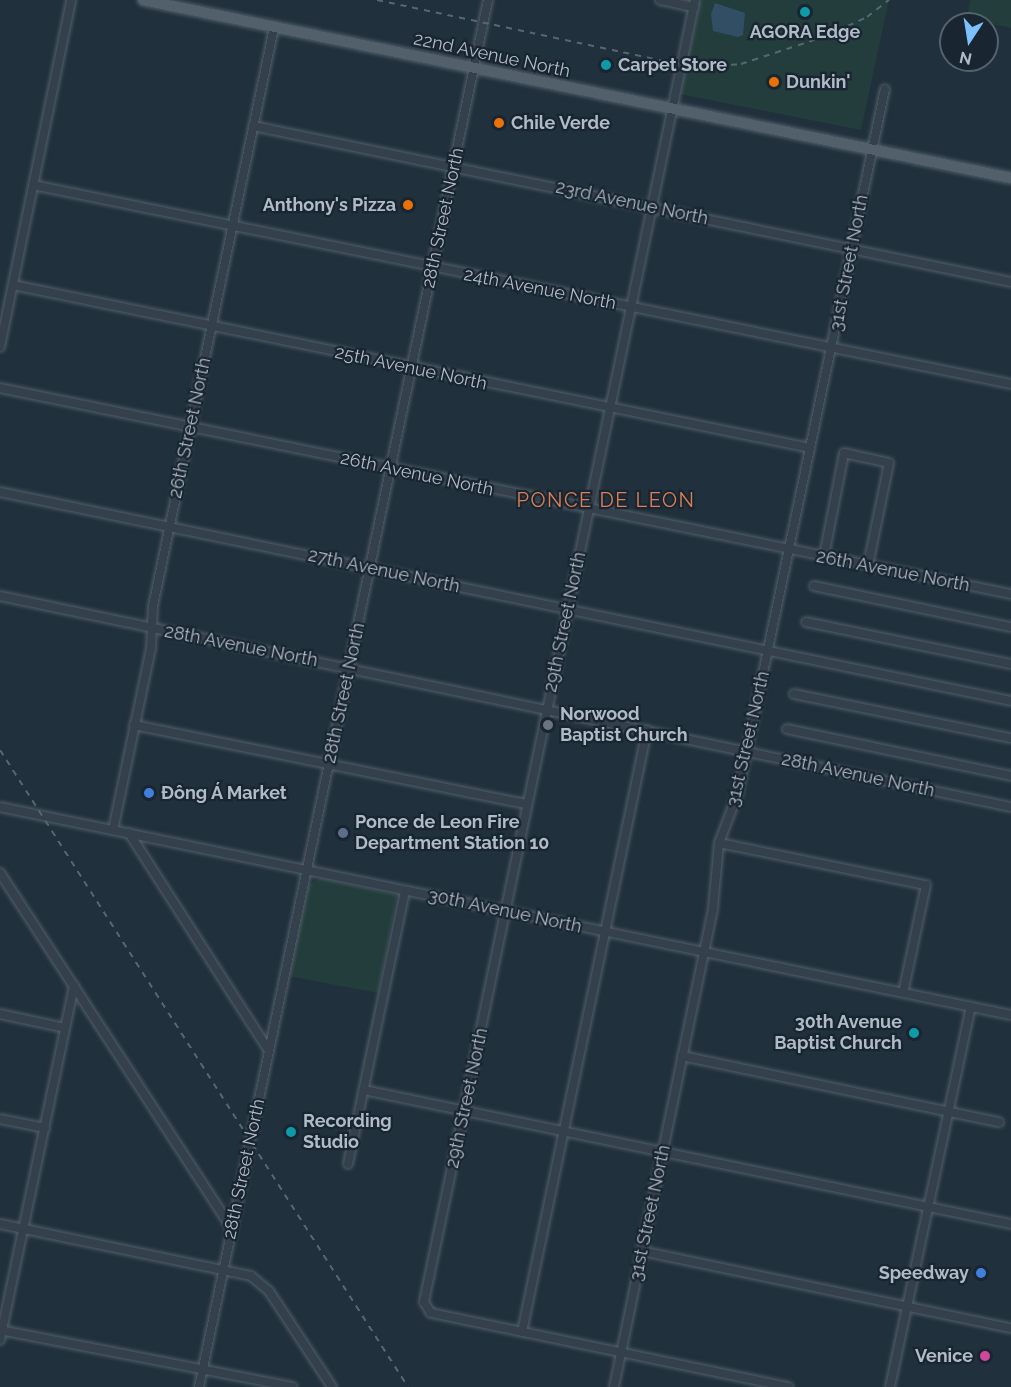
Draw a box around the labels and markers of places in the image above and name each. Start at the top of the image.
marker: AGORA Edge [798,5,812,19]
place label: AGORA Edge [749,21,861,43]
place label: Carpet Store [618,54,727,76]
marker: Carpet Store [599,58,613,72]
place label: Dunkin' [786,71,850,93]
marker: Dunkin' [767,75,781,89]
place label: Chile Verde [511,112,611,134]
marker: Chile Verde [492,116,506,130]
place label: Anthony's Pizza [263,194,396,216]
marker: Anthony's Pizza [401,198,415,212]
place label: Norwood Baptist Church [560,704,688,746]
marker: Norwood Baptist Church [541,718,555,732]
place label: Đông Á Market [161,782,288,804]
marker: Đông Á Market [142,786,156,800]
place label: Ponce de Leon Fire Department Station 10 [355,812,549,854]
marker: Ponce de Leon Fire Department Station 10 [336,826,350,840]
place label: 30th Avenue Baptist Church [774,1012,902,1054]
marker: 30th Avenue Baptist Church [907,1026,921,1040]
place label: Recording Studio [303,1111,392,1154]
marker: Recording Studio [284,1125,298,1139]
place label: Speedway [879,1262,969,1284]
marker: Speedway [974,1266,988,1280]
place label: Venice [915,1345,973,1367]
marker: Venice [978,1349,992,1363]

